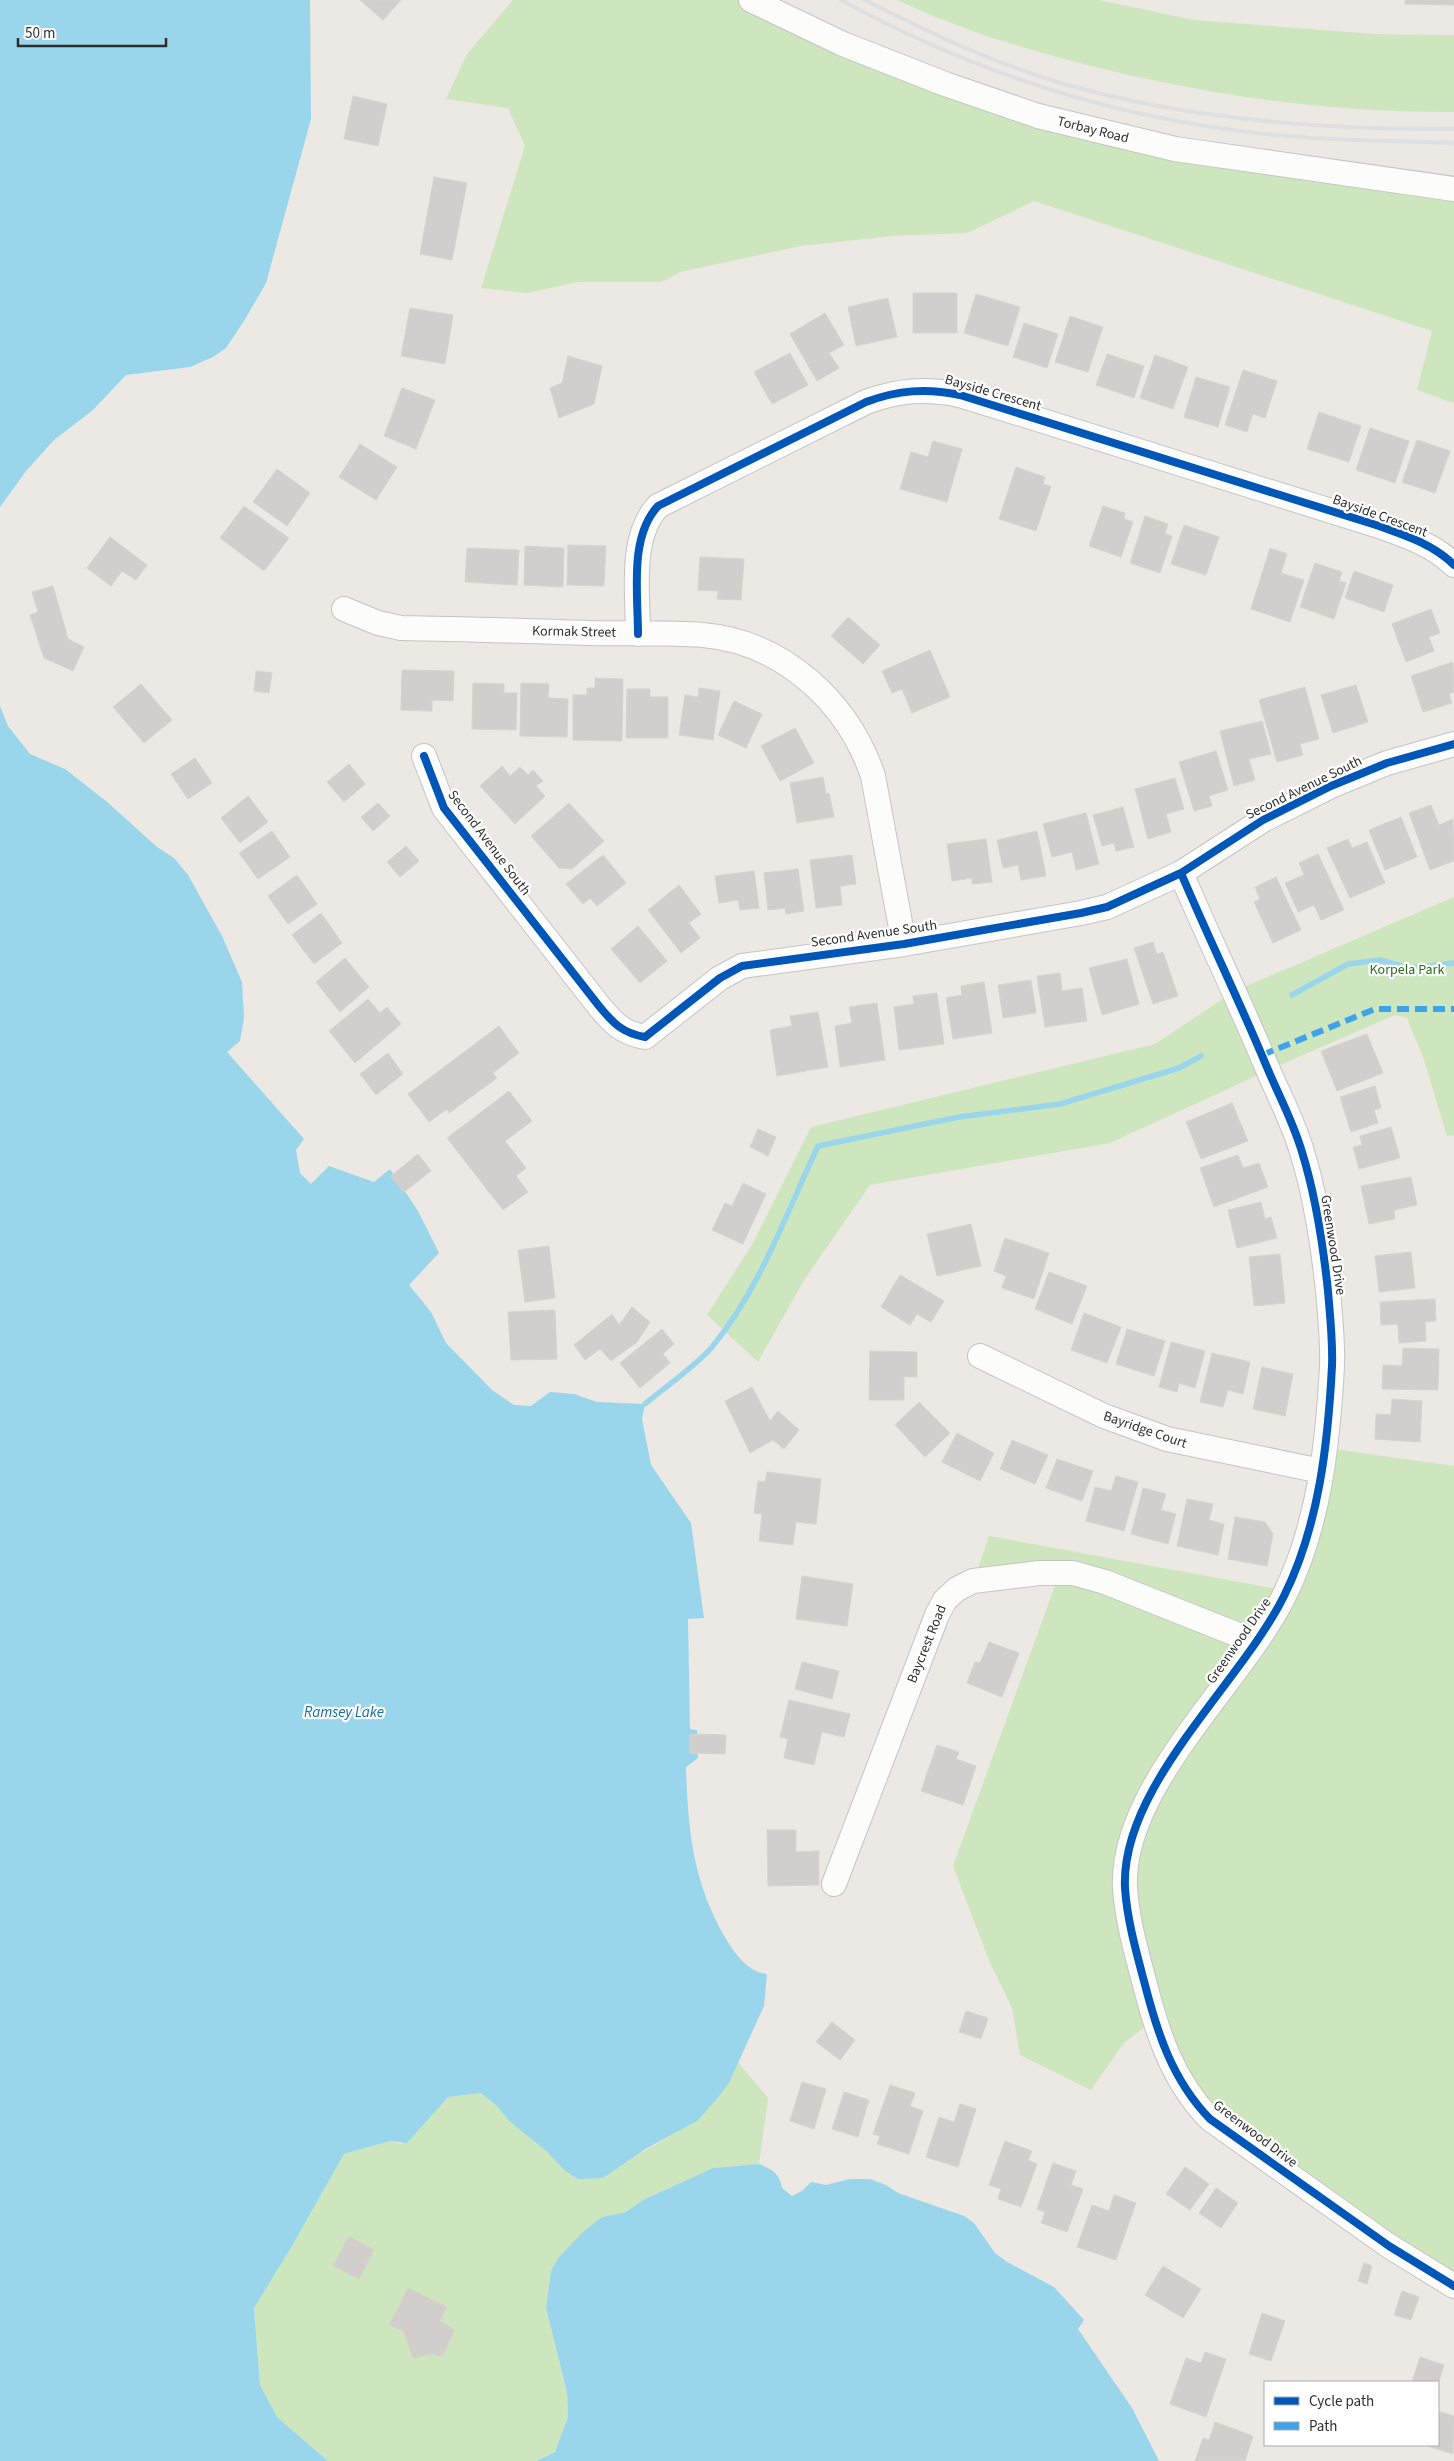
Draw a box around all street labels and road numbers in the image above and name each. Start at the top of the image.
street label: Torbay Road [1055,111,1131,149]
street label: Bayside Crescent [942,370,1044,416]
street label: Bayside Crescent [1330,490,1430,543]
street label: Kormak Street [532,621,616,643]
street label: Second Avenue South [1242,751,1366,825]
street label: Second Avenue South [443,786,535,900]
street label: Second Avenue South [810,915,938,953]
street label: Greenwood Drive [1315,1194,1351,1296]
street label: Bayridge Court [1100,1406,1190,1454]
street label: Greenwood Drive [1202,1594,1276,1688]
street label: Baycrest Road [902,1602,952,1686]
street label: Greenwood Drive [1209,2096,1301,2172]

